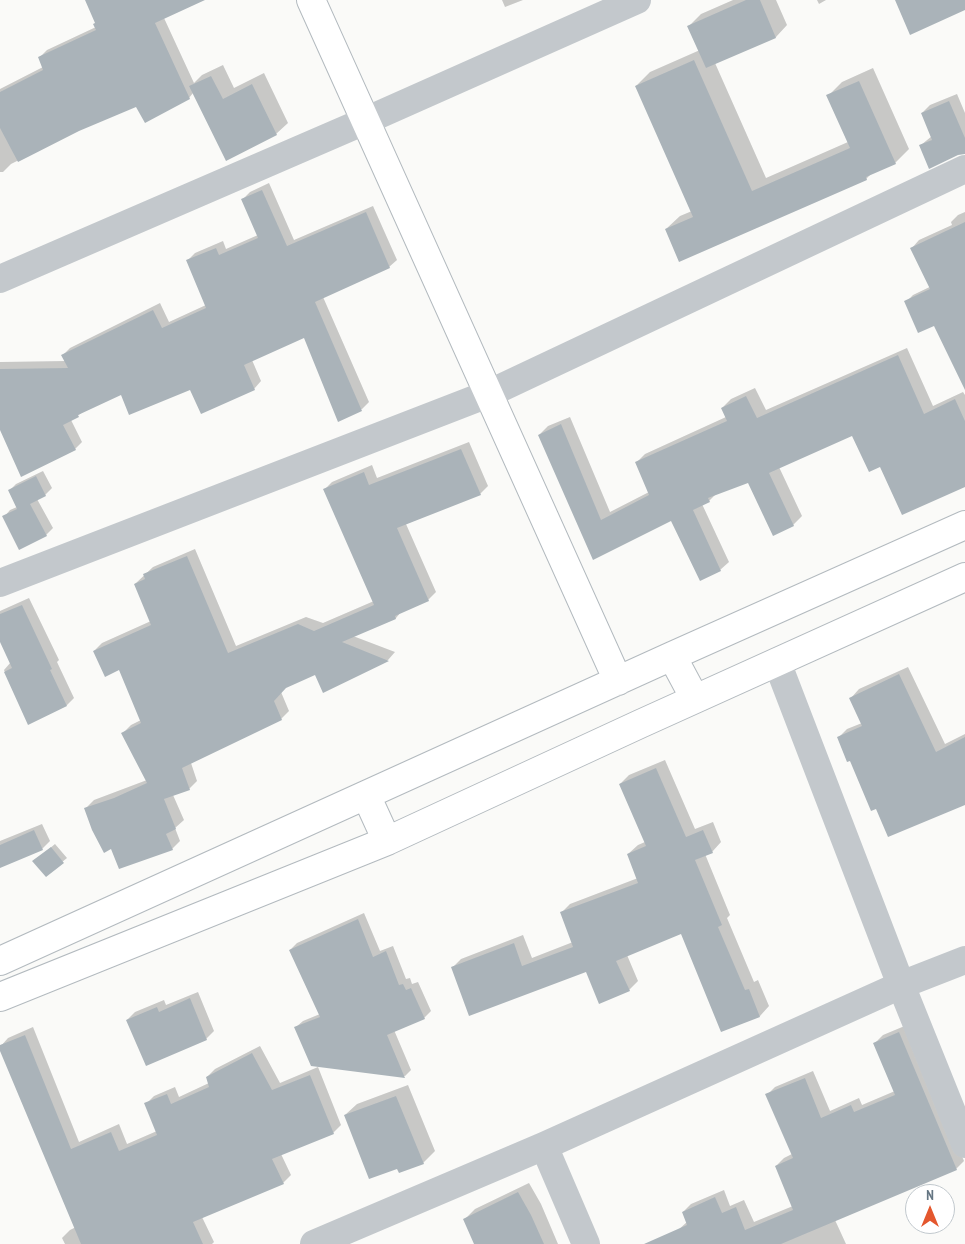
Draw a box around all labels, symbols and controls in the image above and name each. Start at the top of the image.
north arrow [905,1184,955,1234]
text: N [926,1186,934,1204]

